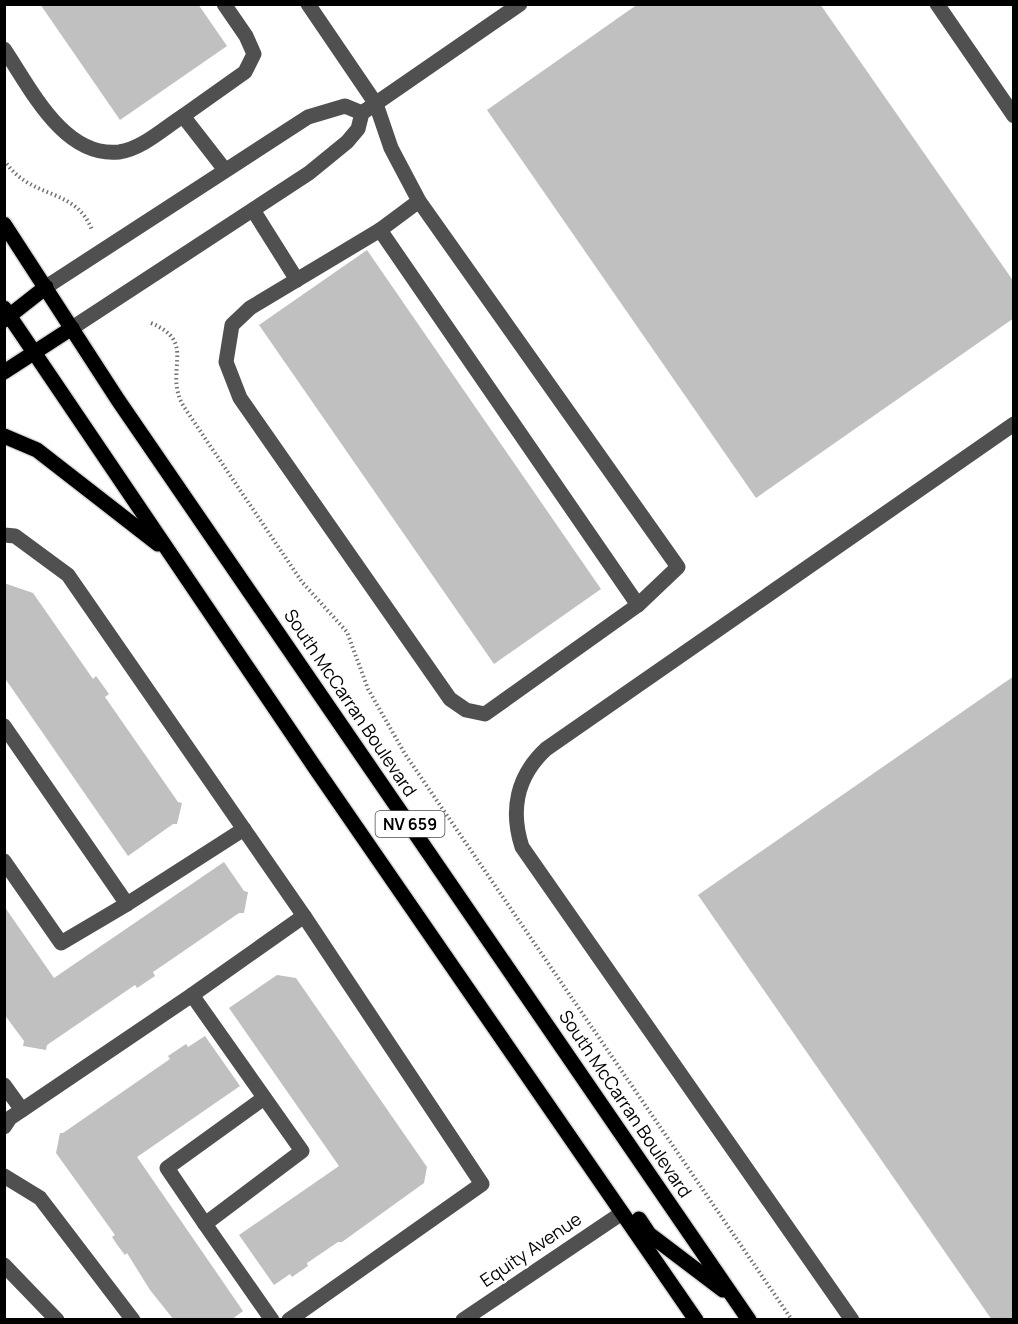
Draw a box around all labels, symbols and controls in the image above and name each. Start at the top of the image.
street label: South McCarran Boulevard [279,604,423,801]
road number: NV 659 [376,811,444,837]
street label: South McCarran Boulevard [554,1005,698,1202]
street label: Equity Avenue [475,1206,586,1292]

